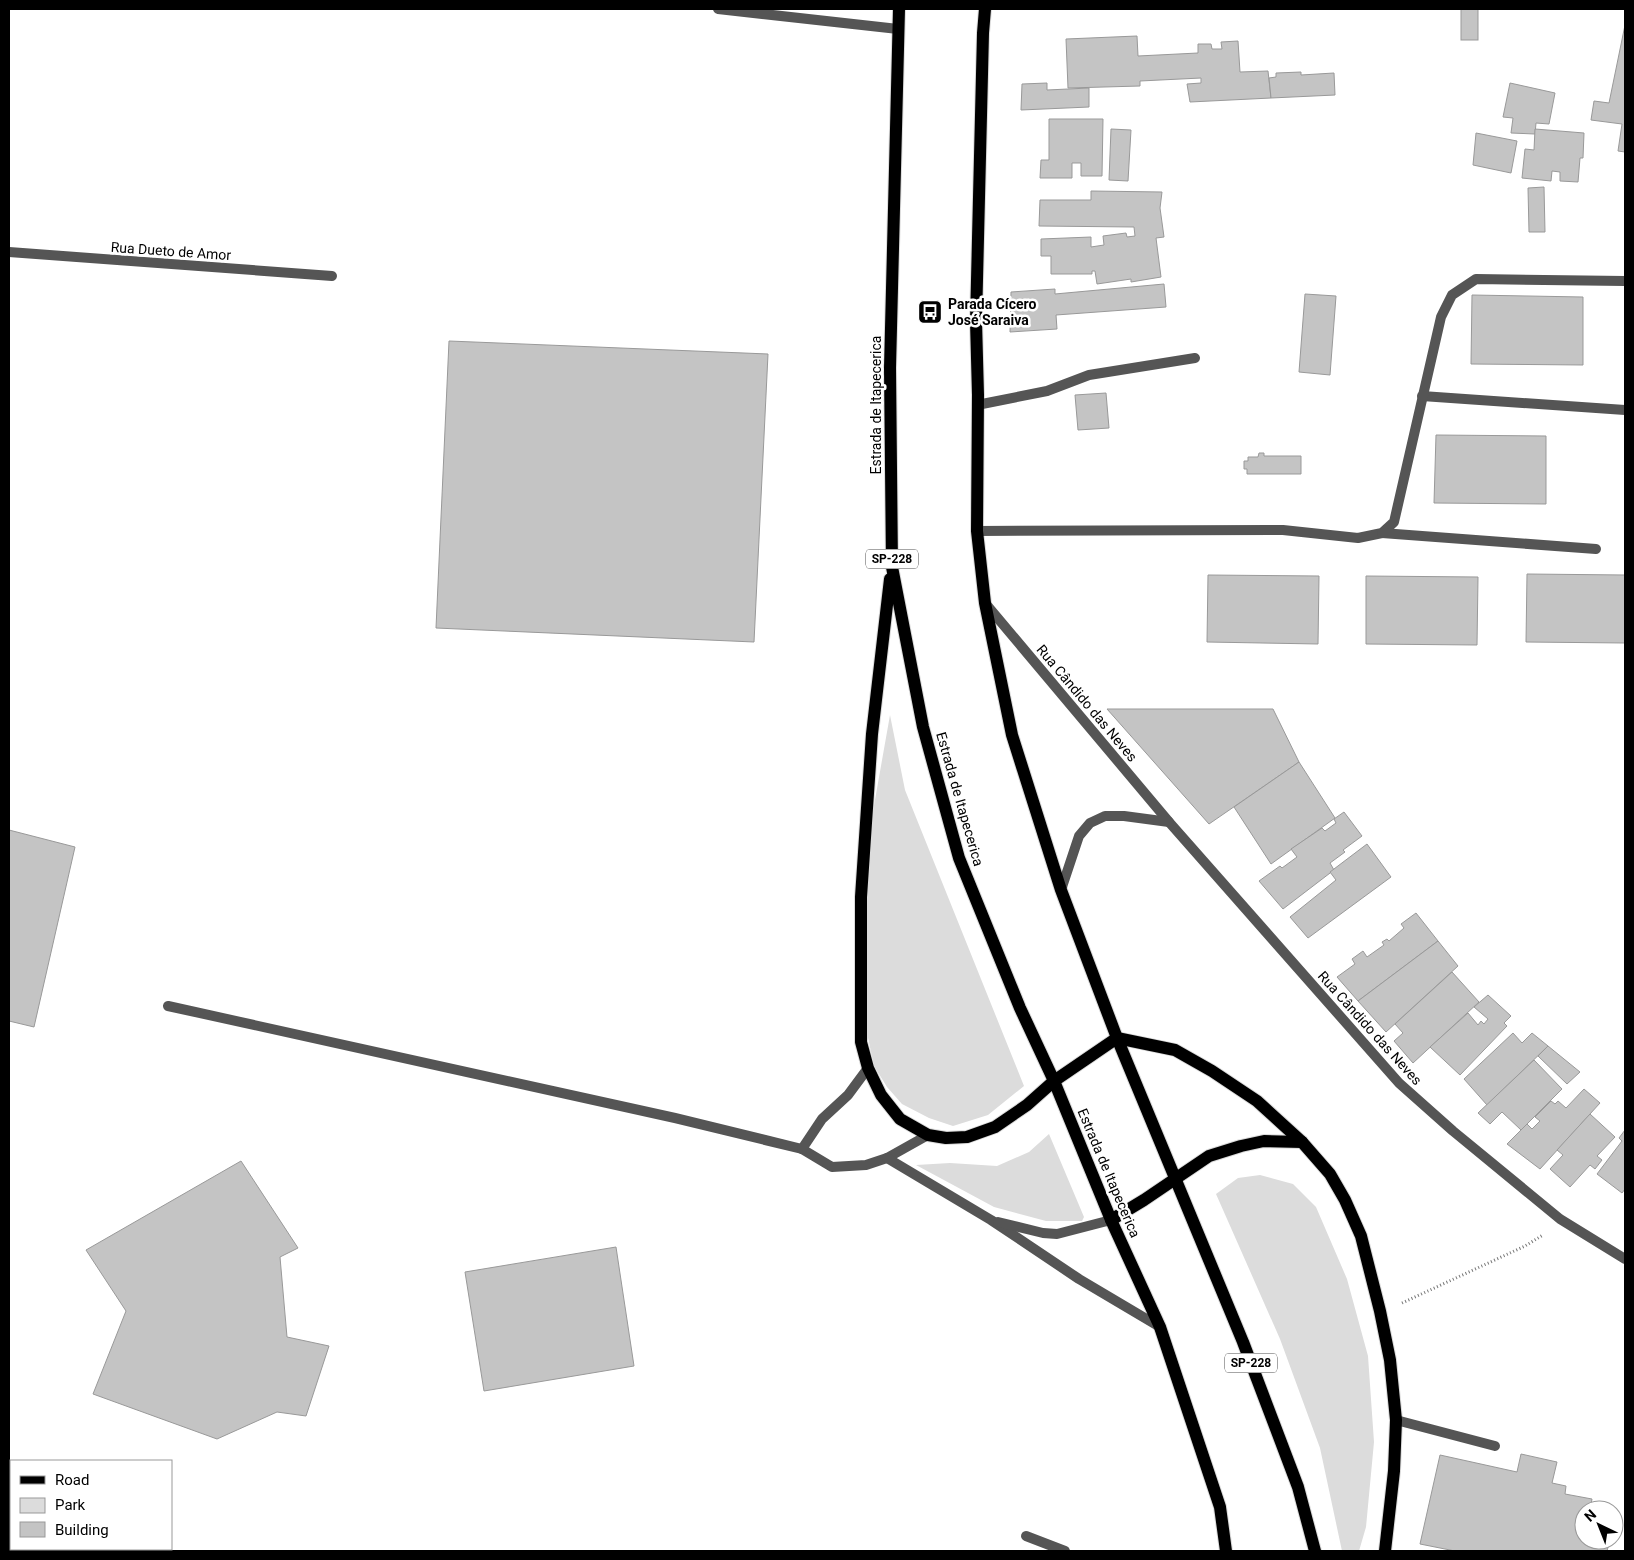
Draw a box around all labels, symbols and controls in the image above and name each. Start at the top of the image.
street label: Rua Dueto de Amor [110,239,232,263]
place label: Parada Cícero José Saraiva [948,296,1036,328]
bus stop icon: Parada Cícero José Saraiva [917,299,943,325]
street label: Estrada de Itapecerica [868,336,884,474]
road number: SP-228 [866,550,918,568]
street label: Rua Cândido das Neves [1033,641,1141,765]
street label: Estrada de Itapecerica [933,730,987,868]
street label: Rua Cândido das Neves [1315,968,1425,1088]
street label: Estrada de Itapecerica [1075,1106,1143,1240]
road number: SP-228 [1225,1354,1277,1372]
legend [10,1460,172,1550]
text: Road [55,1471,89,1489]
text: Park [55,1496,86,1514]
north arrow [1574,1500,1624,1550]
text: N [1581,1506,1599,1525]
text: Building [55,1521,109,1539]

